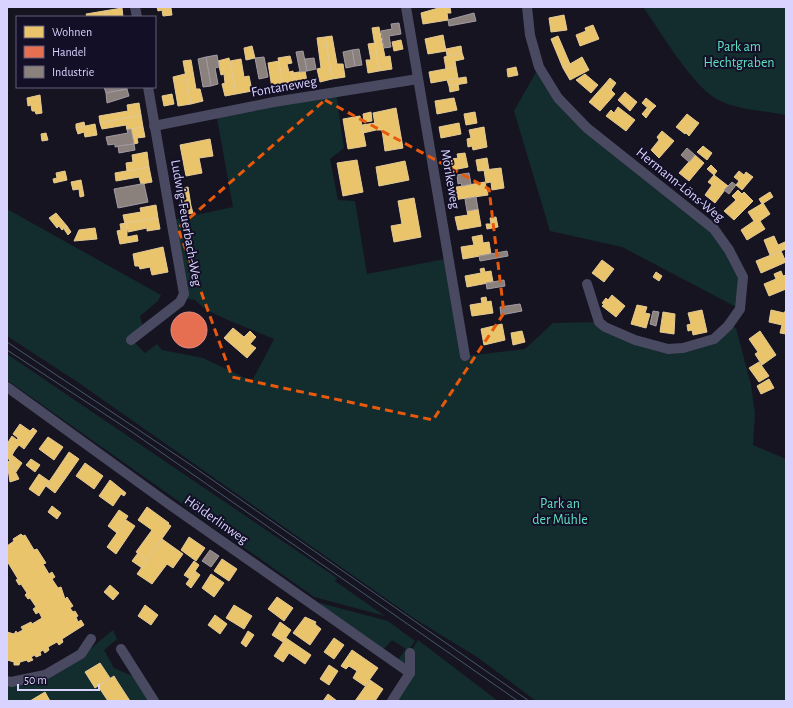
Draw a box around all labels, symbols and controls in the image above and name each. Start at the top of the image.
legend [16,16,156,88]
text: Wohnen [52,26,92,38]
park label: Park am Hechtgraben [703,40,775,70]
text: Handel [52,46,86,58]
text: Industrie [52,66,94,78]
street label: Fontaneweg [250,74,318,100]
street label: Hermann-Löns-Weg [633,145,727,225]
street label: Mörikeweg [438,148,462,210]
street label: Ludwig-Feuerbach-Weg [168,159,204,288]
street label: Hölderlinweg [182,493,250,547]
park label: Park an der Mühle [532,497,588,527]
scale bar [18,666,99,692]
text: 50 m [24,674,47,686]

